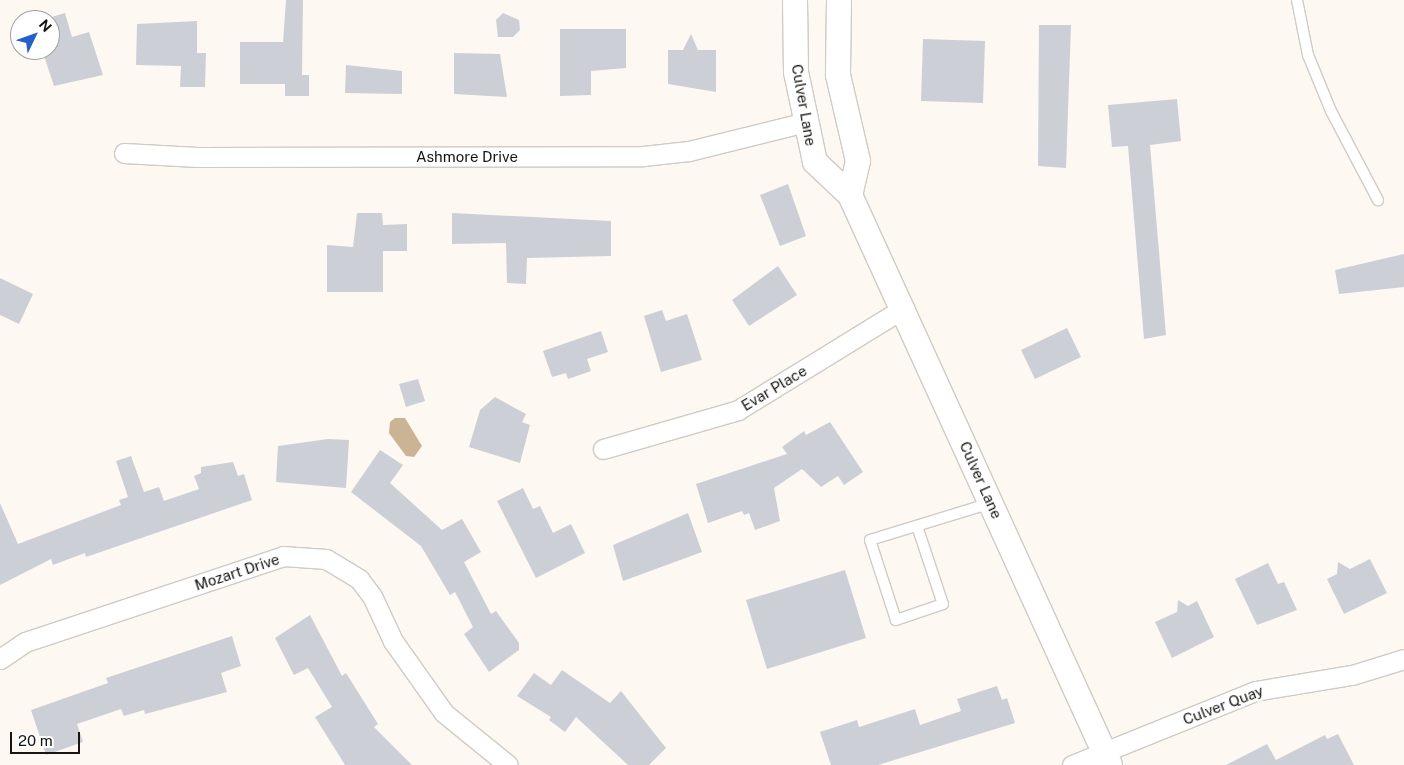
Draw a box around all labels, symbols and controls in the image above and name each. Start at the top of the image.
north arrow [10,10,60,60]
text: N [36,16,55,35]
street label: Culver Lane [788,63,820,147]
street label: Ashmore Drive [416,148,518,166]
street label: Evar Place [738,361,810,415]
street label: Culver Lane [956,439,1006,521]
street label: Mozart Drive [192,550,282,594]
street label: Culver Quay [1180,681,1266,729]
scale bar [12,722,82,754]
text: 20 m [18,732,53,749]

